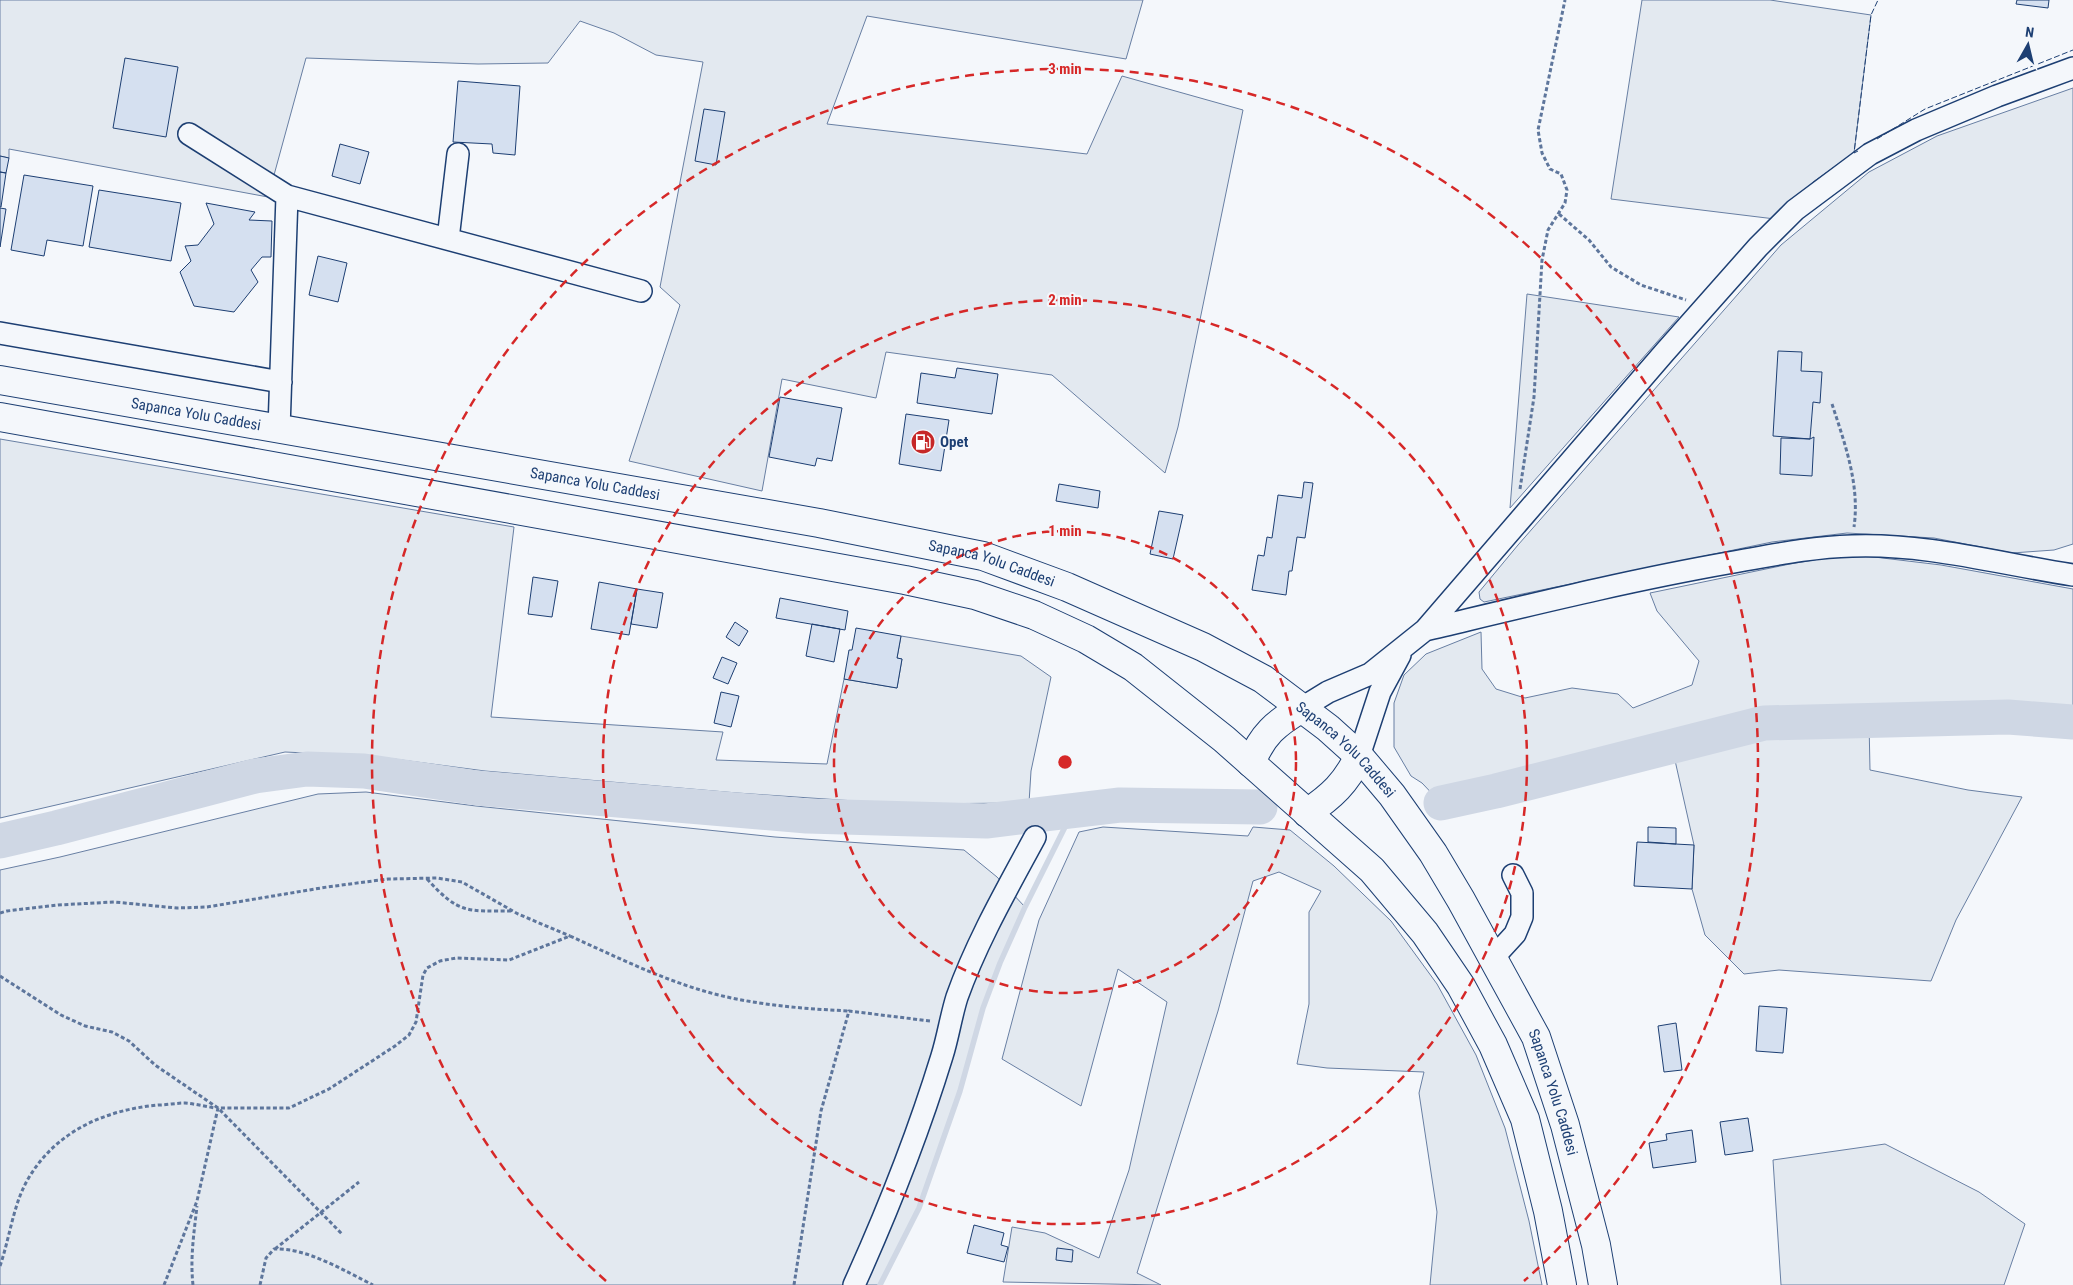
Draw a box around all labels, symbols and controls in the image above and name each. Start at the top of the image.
north arrow [2003,20,2053,70]
text: N [2024,24,2035,41]
text: 3 min [1048,60,1082,78]
text: 2 min [1048,291,1082,309]
street label: Sapanca Yolu Caddesi [130,394,262,434]
fuel station icon: Opet [910,429,936,455]
place label: Opet [940,433,969,451]
street label: Sapanca Yolu Caddesi [529,464,661,504]
text: 1 min [1048,522,1082,540]
street label: Sapanca Yolu Caddesi [927,536,1057,591]
street label: Sapanca Yolu Caddesi [1292,698,1399,801]
centre of rings [1056,753,1074,771]
street label: Sapanca Yolu Caddesi [1524,1026,1581,1157]

